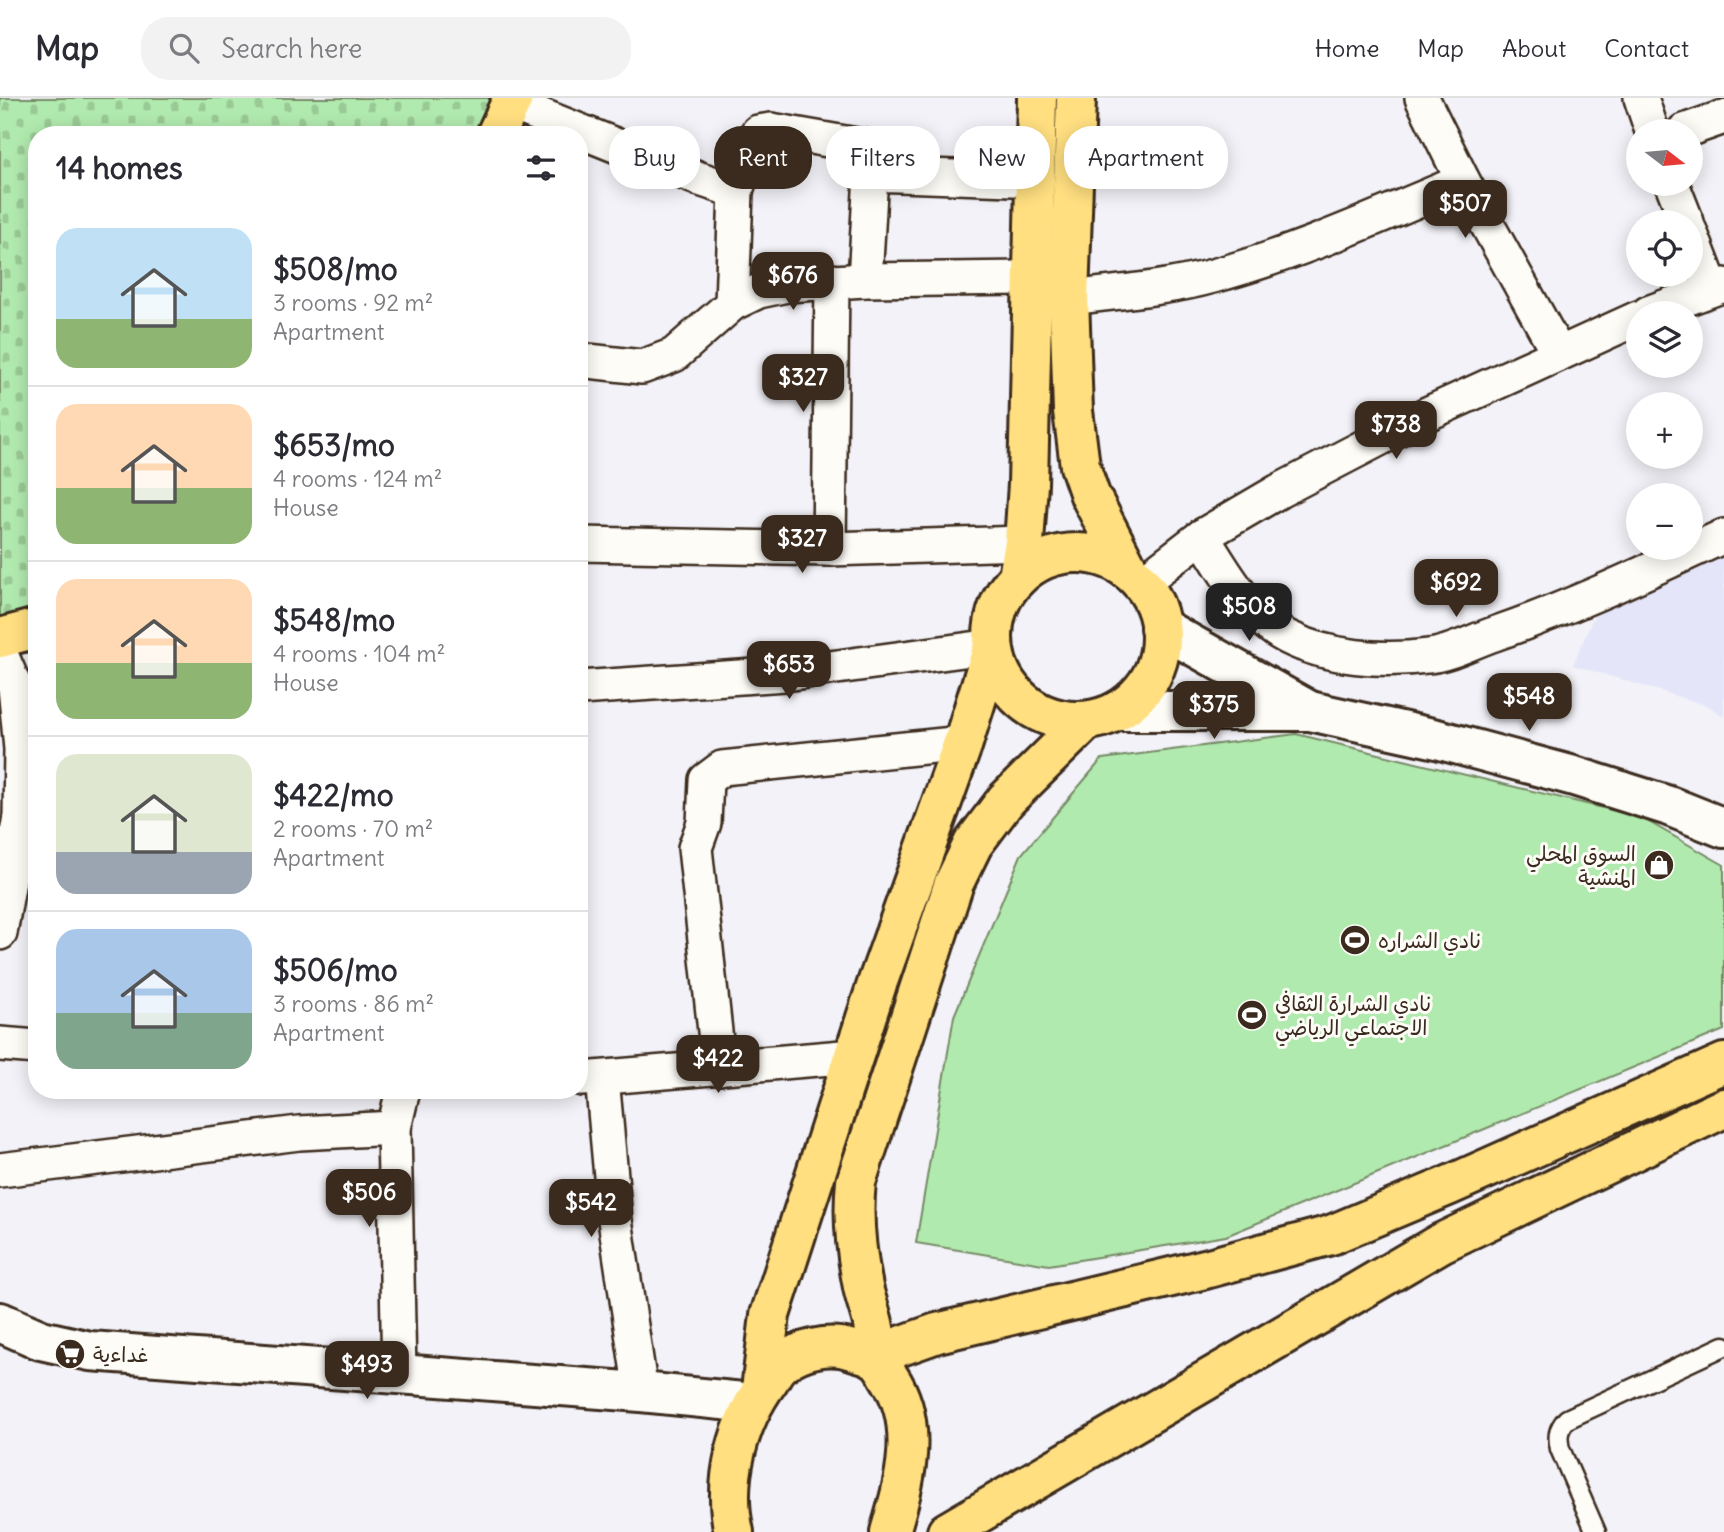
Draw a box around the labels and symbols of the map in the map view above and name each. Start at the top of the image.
north arrow [1626,119,1703,196]
pin: $507 [1424,180,1506,240]
pin: $676 [752,252,834,312]
pin: $327 [762,354,844,414]
pin: $738 [1355,402,1437,461]
pin: $327 [761,516,843,575]
pin: $692 [1415,560,1497,619]
pin: $508 [1208,584,1290,643]
pin: $653 [748,642,830,701]
pin: $548 [1488,674,1570,733]
pin: $375 [1173,682,1255,741]
place label: السوق المحلي المنشية [1526,840,1636,891]
shop icon: السوق المحلي المنشية [1642,848,1676,882]
sports icon: نادي الشراره [1338,923,1372,957]
place label: نادي الشراره [1378,927,1481,956]
place label: نادي الشرارة الثقافي الاجتماعي الرياضي [1275,990,1431,1047]
sports icon: نادي الشرارة الثقافي الاجتماعي الرياضي [1235,998,1269,1032]
pin: $422 [677,1035,759,1095]
pin: $506 [328,1170,410,1229]
pin: $542 [550,1180,632,1239]
supermarket icon: غداءية [53,1337,87,1371]
place label: غداءية [93,1341,148,1368]
pin: $493 [326,1342,408,1401]

